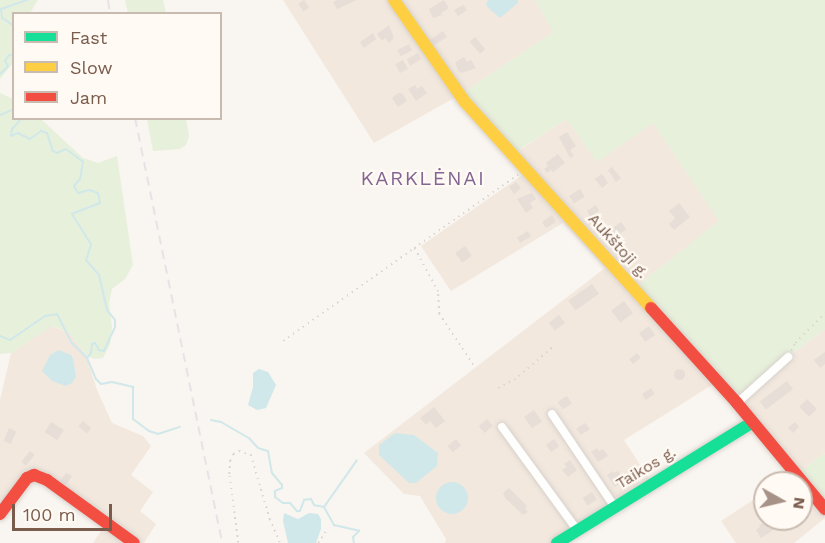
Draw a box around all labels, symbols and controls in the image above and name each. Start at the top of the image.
legend [12,12,222,120]
text: Fast [70,27,107,48]
text: Slow [70,57,113,78]
text: Jam [70,87,107,108]
district label: KARKLĖNAI [361,166,485,190]
street label: Aukštoji g. [584,210,652,282]
street label: Taikos g. [613,443,679,493]
north arrow [753,471,813,531]
scale bar [15,492,116,530]
text: N [789,496,810,510]
text: 100 m [23,504,76,525]

